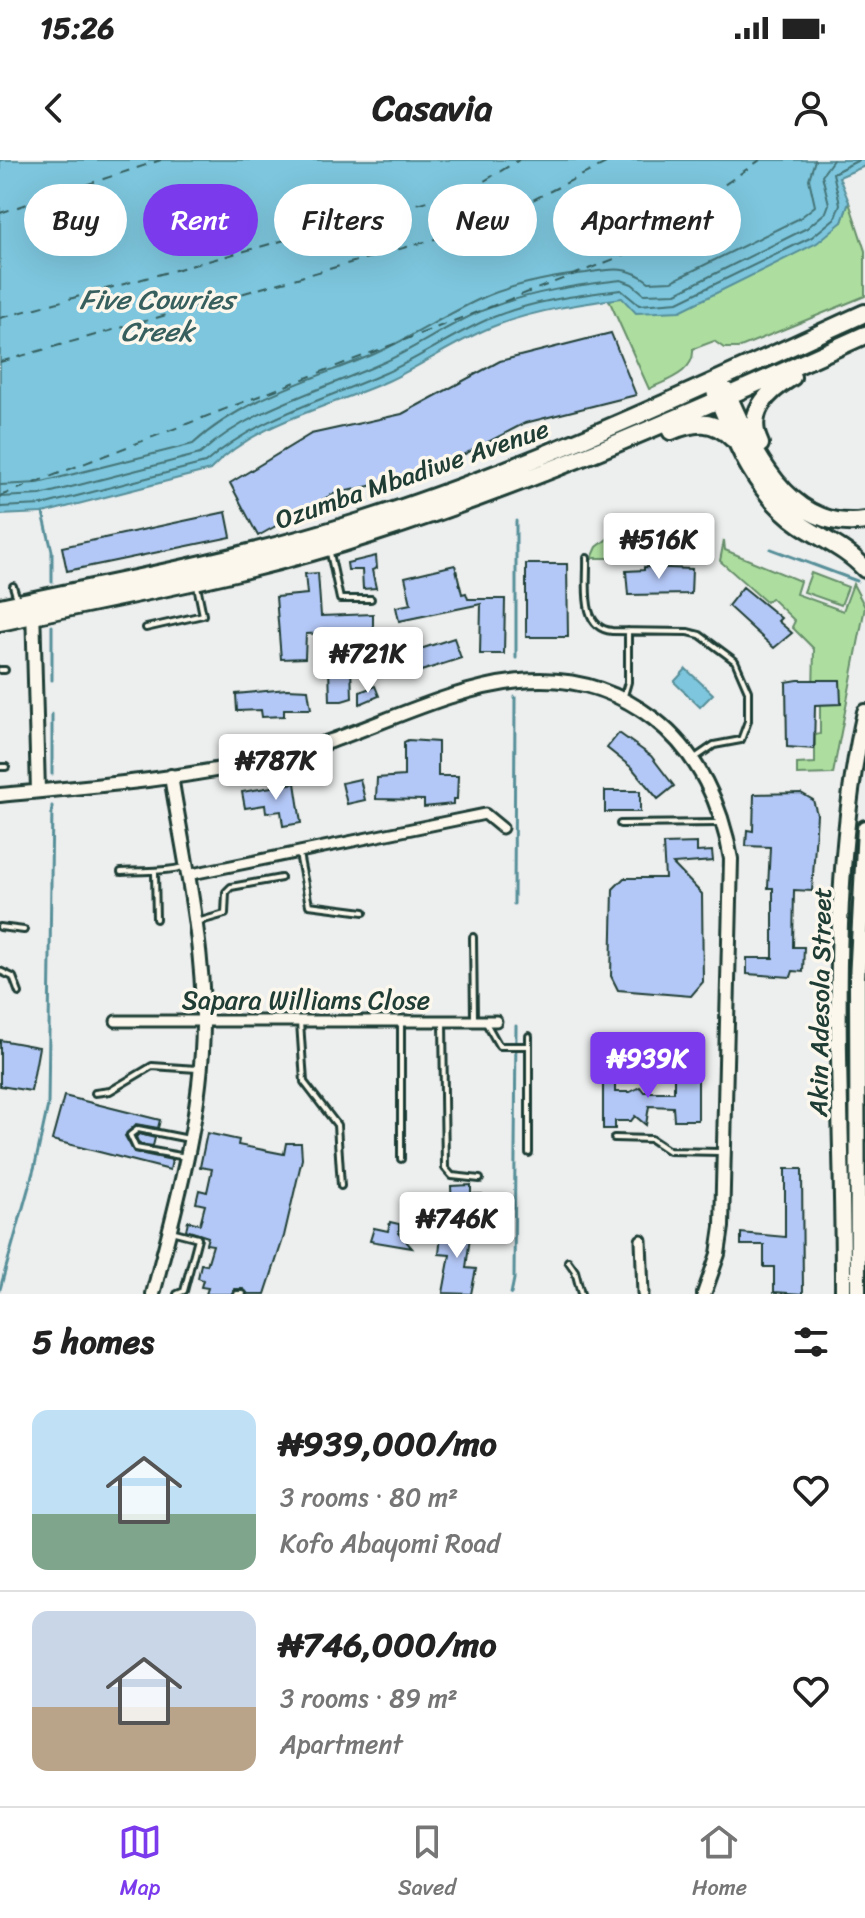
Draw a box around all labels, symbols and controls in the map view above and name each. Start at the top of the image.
text: 15:26 [40,1,115,55]
text: Casavia [373,76,492,140]
icon: back [32,86,76,130]
icon: person [789,86,833,130]
chip: Buy [24,184,127,256]
chip: Rent [143,184,258,256]
chip: Filters [274,184,412,256]
chip: New [428,184,537,256]
chip: Apartment [553,184,741,256]
water label: Five Cowries Creek [80,275,239,356]
street label: Ozumba Mbadiwe Avenue [269,405,555,543]
pin: ₦516K [603,513,715,581]
text: ₦516K [622,516,696,562]
pin: ₦721K [312,627,424,695]
text: ₦721K [331,630,405,676]
pin: ₦787K [220,734,332,802]
text: ₦787K [237,737,315,783]
street label: Akin Adesola Street [795,887,845,1118]
street label: Sapara Williams Close [182,977,430,1023]
pin: ₦939K [592,1032,704,1100]
text: ₦939K [608,1035,688,1081]
pin: ₦746K [401,1192,513,1260]
text: ₦746K [418,1195,496,1241]
text: 5 homes [32,1312,154,1372]
icon: filters [789,1320,833,1364]
text: ₦939,000/mo [280,1414,497,1474]
icon: home [96,1442,192,1538]
icon: heart [789,1468,833,1512]
text: 3 rooms · 80 m² [280,1474,458,1520]
text: Kofo Abayomi Road [280,1520,500,1566]
text: ₦746,000/mo [280,1615,496,1675]
icon: home [96,1643,192,1739]
icon: heart [789,1669,833,1713]
text: 3 rooms · 89 m² [280,1675,458,1721]
text: Apartment [280,1721,403,1767]
tab: Map [118,1820,162,1907]
tab: Saved [398,1820,456,1907]
tab: Home [692,1820,747,1907]

